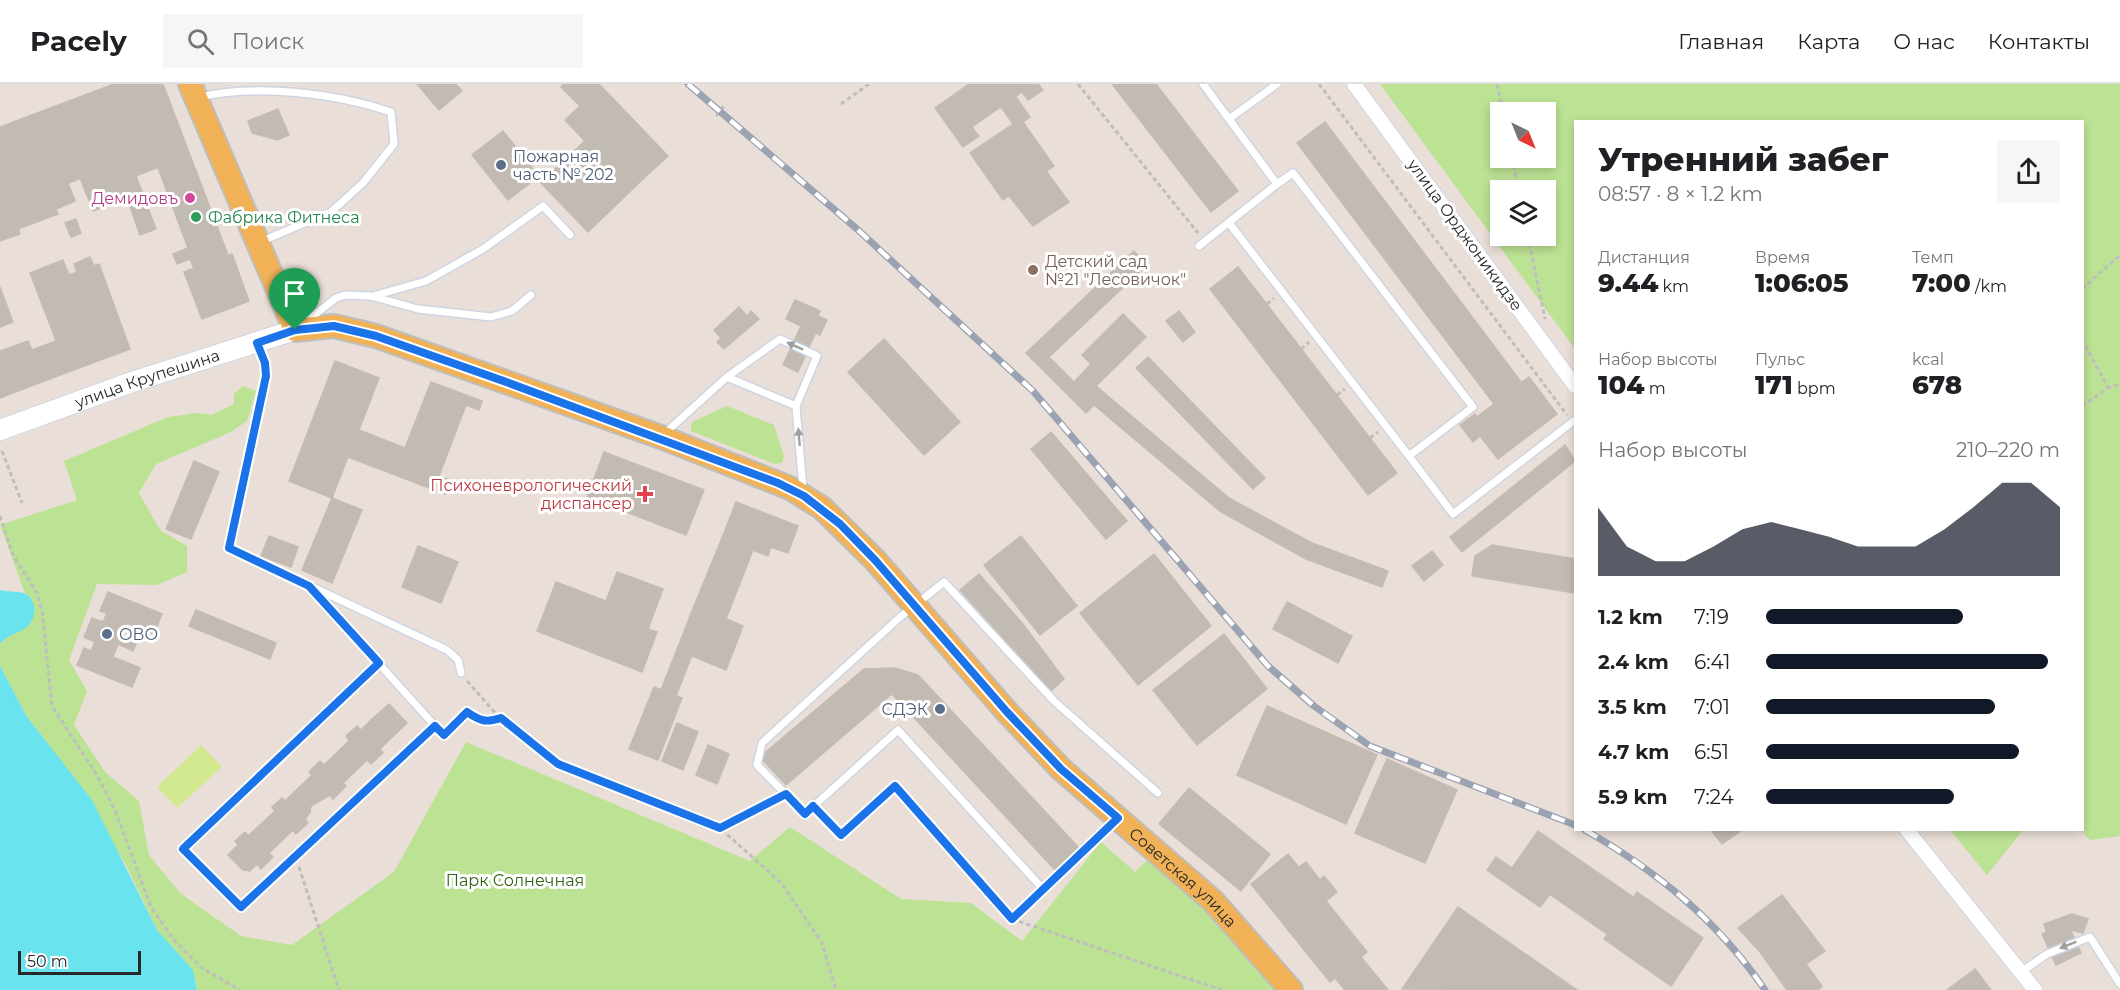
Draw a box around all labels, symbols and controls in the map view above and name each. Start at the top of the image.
search box [163,14,583,68]
text: Pacely [30,24,127,58]
icon: search [184,25,217,58]
text: Поиск [232,28,304,55]
text: Главная [1678,29,1764,54]
text: Карта [1797,29,1860,54]
text: О нас [1893,29,1955,54]
text: Контакты [1988,29,2090,54]
north arrow [1490,102,1556,168]
map controls [1490,102,1556,246]
text: Утренний забег [1598,139,1888,179]
button: share [1997,140,2060,203]
place label: Пожарная часть № 202 [513,147,614,184]
street label: улица Орджоникидзе [1403,155,1527,315]
marker: Пожарная часть № 202 [494,158,508,172]
button: layers [1490,180,1556,246]
text: 08:57 · 8 × 1.2 km [1598,182,1763,206]
place label: Демидовъ [92,189,178,208]
marker: Демидовъ [183,191,197,205]
place label: Фабрика Фитнеса [208,208,359,227]
marker: Фабрика Фитнеса [189,210,203,224]
text: Дистанция [1598,248,1690,267]
text: Время [1755,248,1810,267]
text: Темп [1912,248,1954,267]
place label: Детский сад №21 "Лесовичок" [1045,252,1186,289]
marker: Детский сад №21 "Лесовичок" [1026,263,1040,277]
text: 9.44 [1598,267,1658,299]
text: 1:06:05 [1755,267,1849,299]
text: 7:00 [1912,267,1971,299]
pin [269,268,320,330]
icon: arrive [278,277,311,310]
text: km [1658,277,1689,296]
text: /km [1971,277,2007,296]
one-way arrow [785,341,803,351]
street label: улица Крупешина [71,345,222,412]
text: Набор высоты [1598,350,1718,369]
text: Пульс [1755,350,1805,369]
text: kcal [1912,350,1944,369]
text: 104 [1598,369,1645,401]
text: 171 [1755,369,1793,401]
text: 678 [1912,369,1962,401]
text: m [1645,379,1666,398]
text: bpm [1793,379,1836,398]
one-way arrow [794,428,804,447]
text: Набор высоты [1598,438,1747,462]
text: 210–220 m [1956,438,2060,462]
place label: Психоневрологический диспансер [430,476,632,513]
marker: Психоневрологический диспансер [636,485,654,503]
text: 1.2 km [1598,605,1663,629]
text: 7:19 [1694,605,1729,629]
place label: ОВО [119,625,158,644]
marker: ОВО [100,627,114,641]
text: 2.4 km [1598,650,1669,674]
text: 6:41 [1694,650,1730,674]
text: 3.5 km [1598,695,1667,719]
text: 7:01 [1694,695,1730,719]
place label: СДЭК [882,700,928,719]
marker: СДЭК [933,702,947,716]
text: 4.7 km [1598,740,1669,764]
text: 6:51 [1694,740,1729,764]
text: 5.9 km [1598,785,1668,809]
text: 7:24 [1694,785,1734,809]
street label: Советская улица [1126,823,1241,931]
park label: Парк Солнечная [446,871,584,890]
one-way arrow [2059,940,2077,950]
scale bar [18,948,141,976]
text: 50 m [27,952,68,971]

